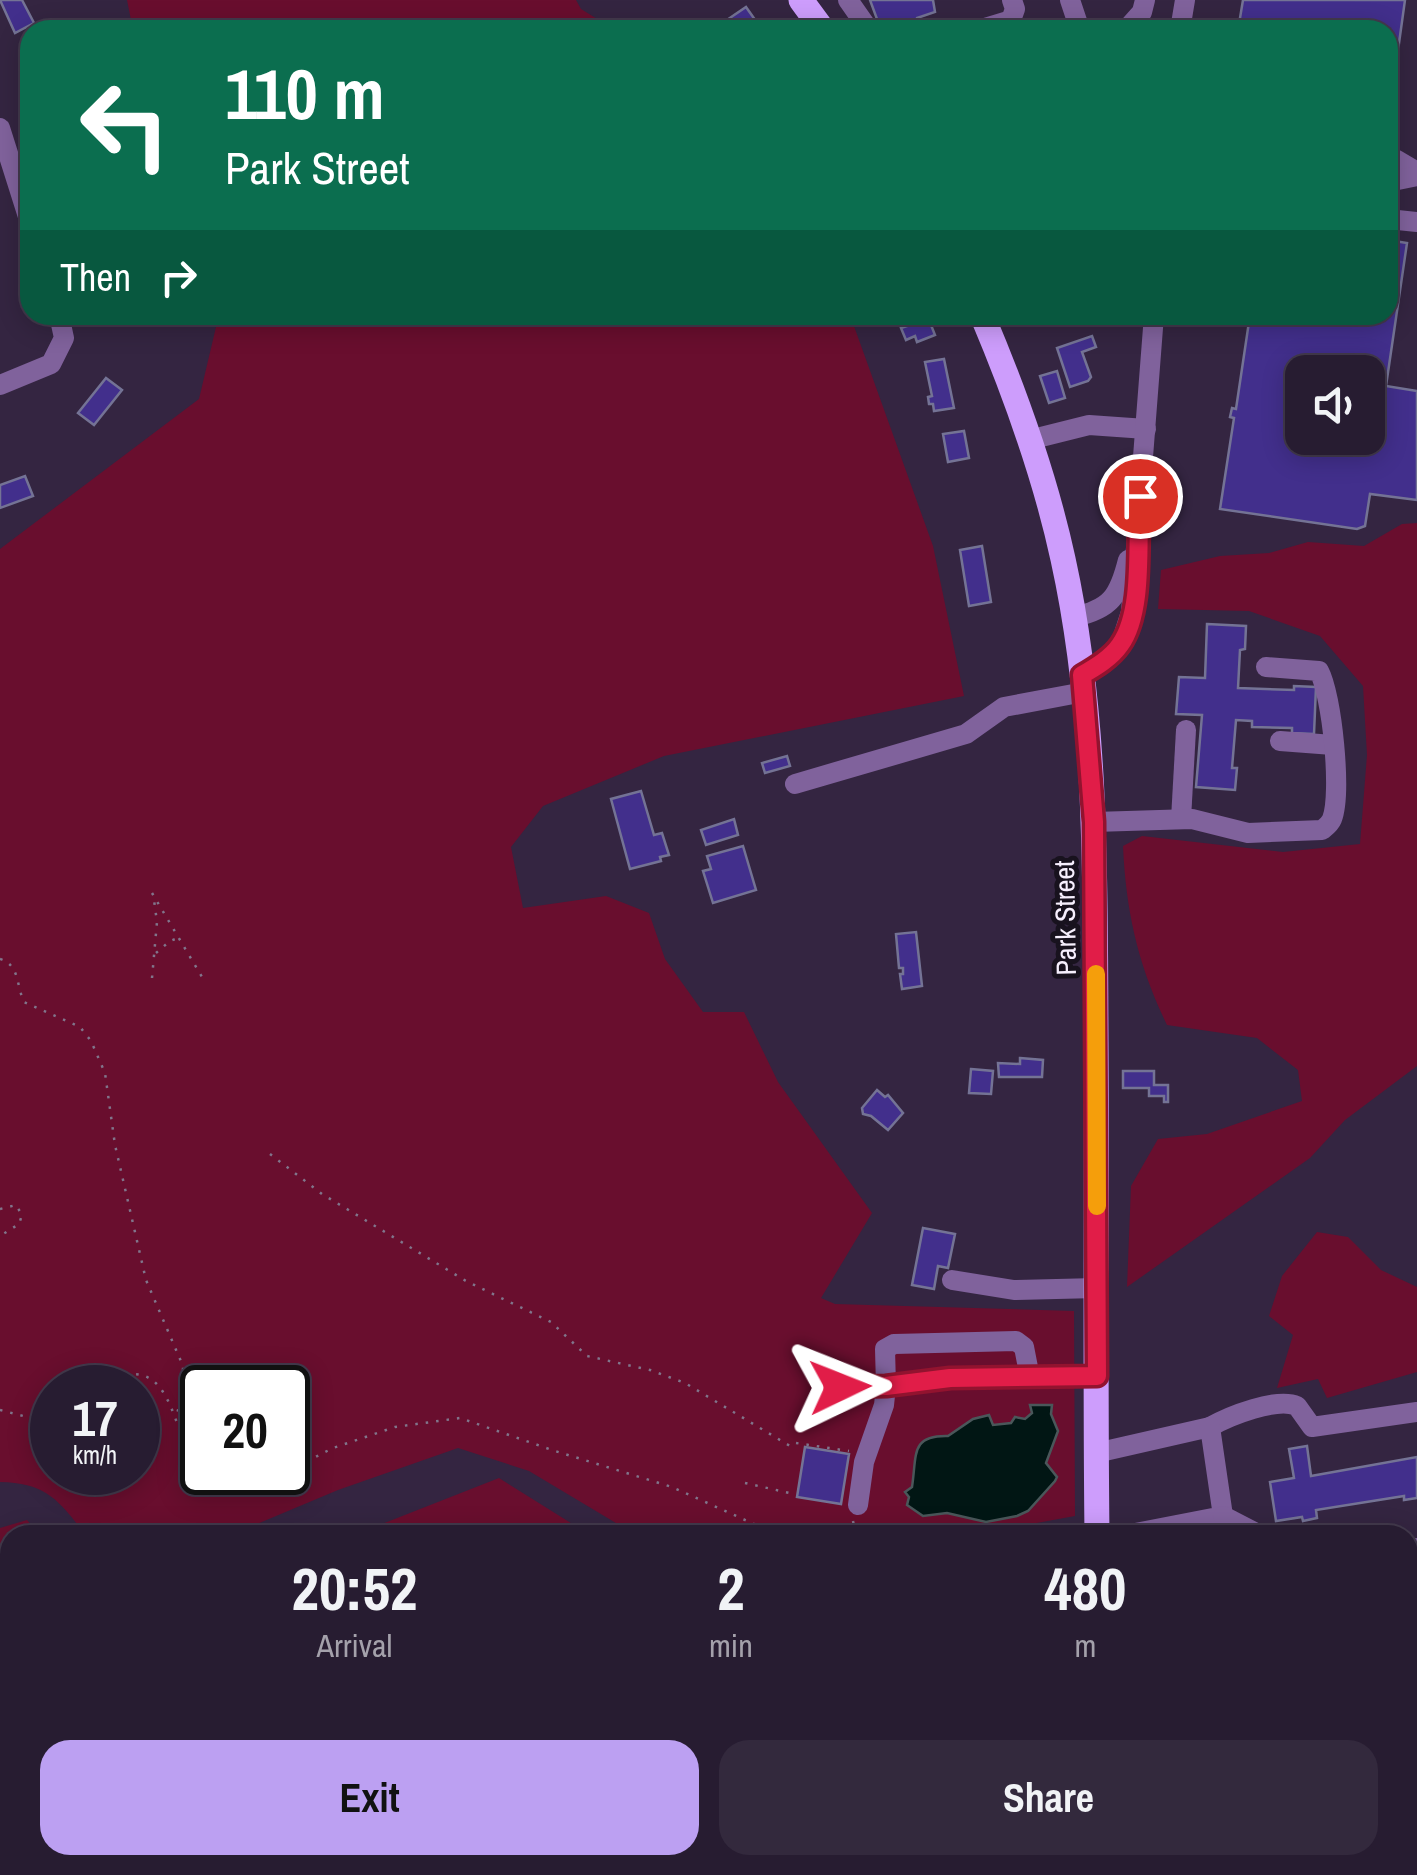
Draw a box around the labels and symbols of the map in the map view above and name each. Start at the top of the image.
pin [1098,454,1183,539]
street label: Park Street [1045,860,1085,976]
position arrow [788,1335,892,1439]
speed limit sign: 20 [180,1365,310,1495]

